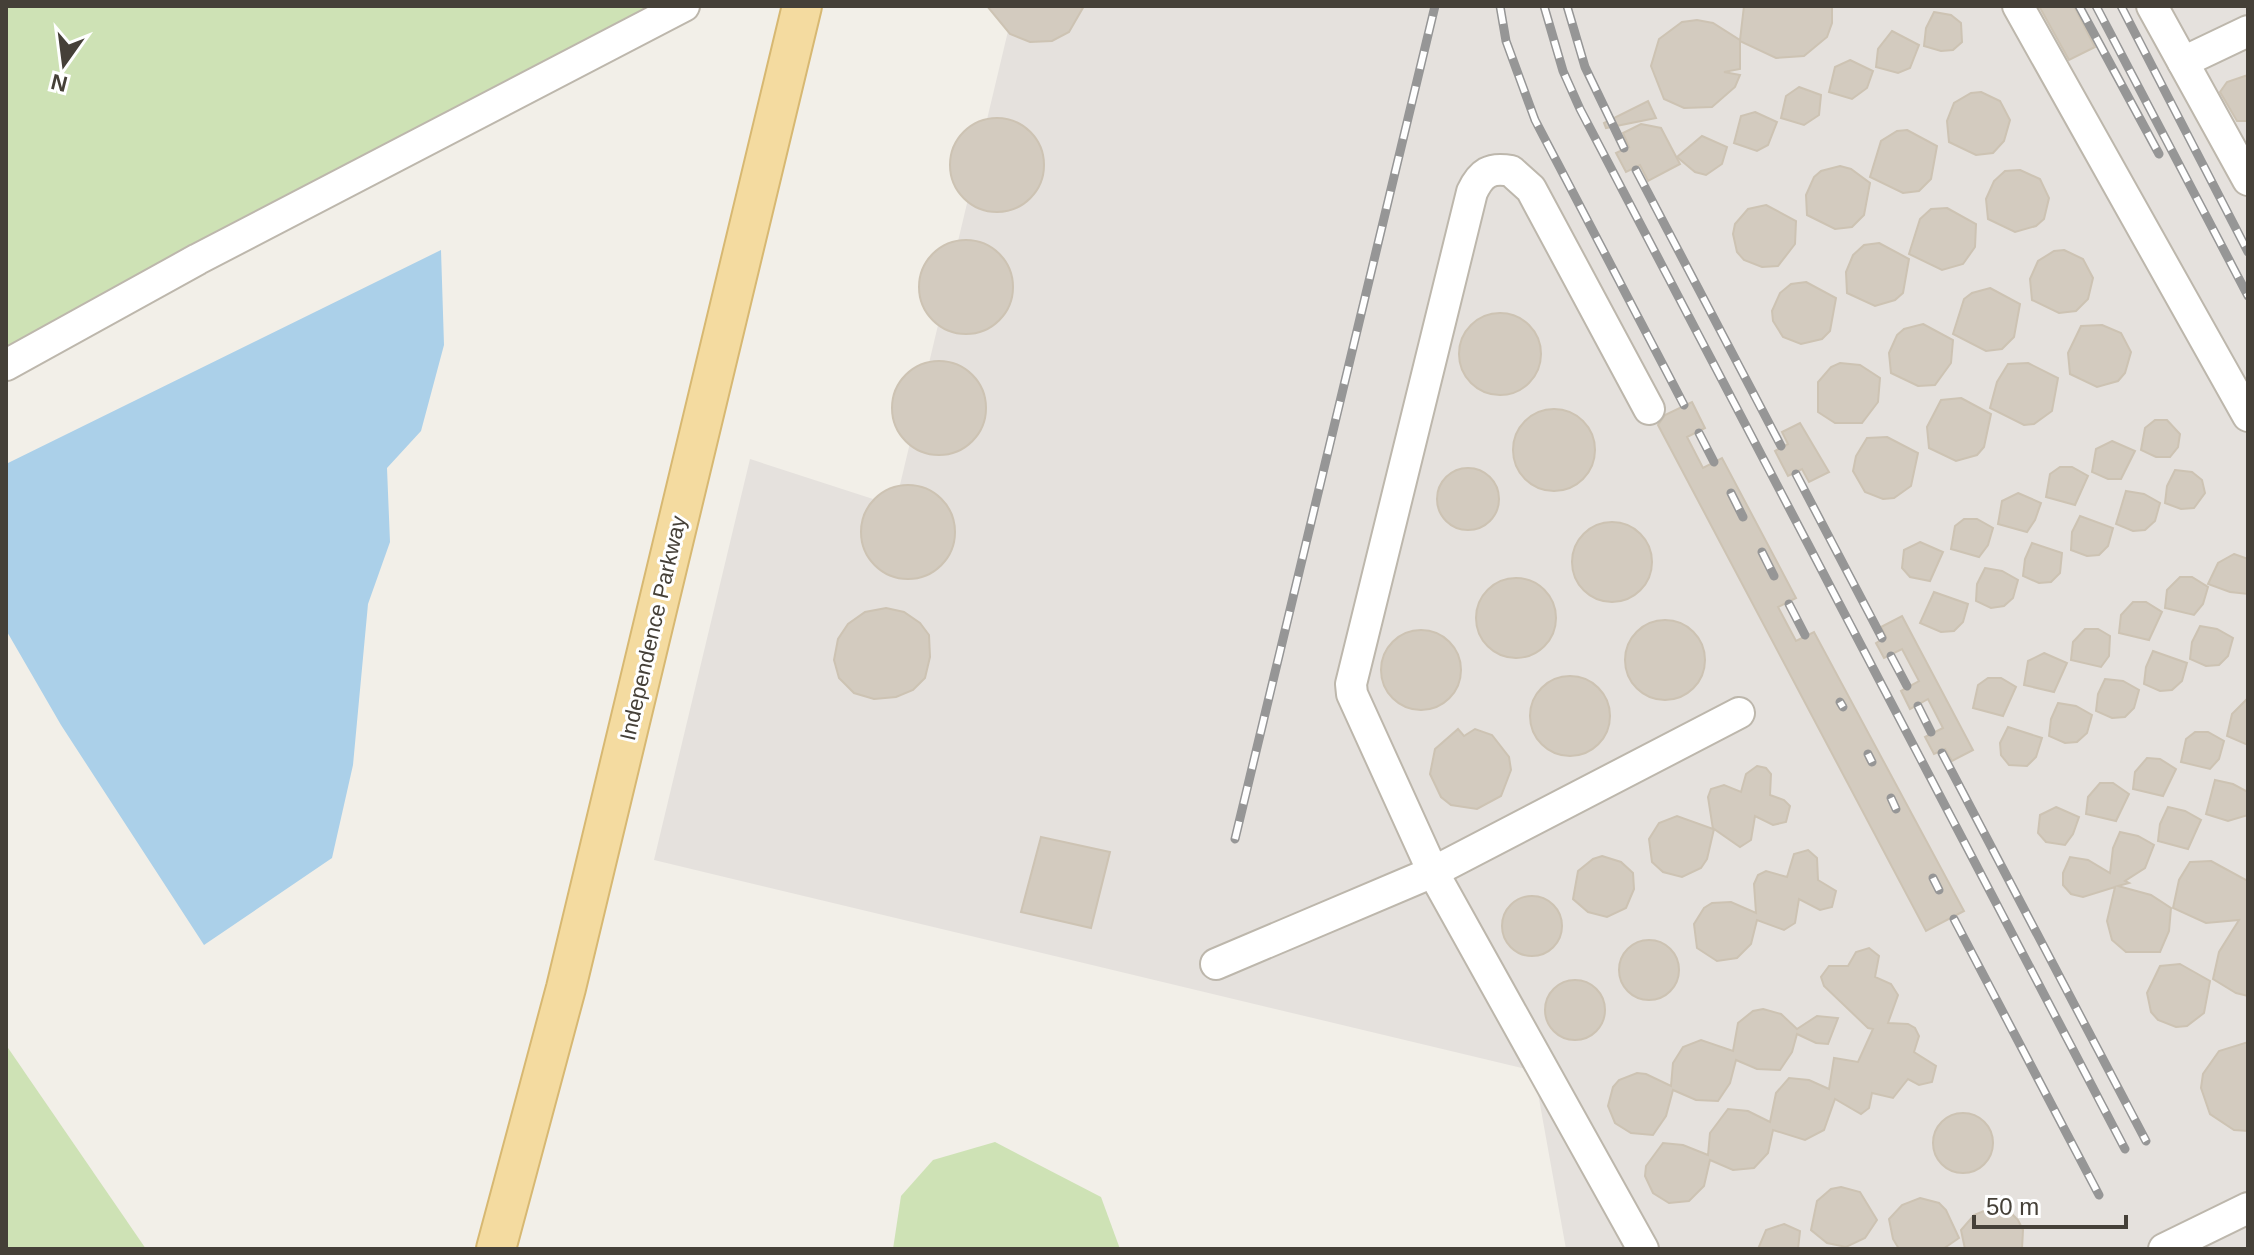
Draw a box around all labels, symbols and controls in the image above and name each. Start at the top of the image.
north arrow [24,24,104,104]
text: N [49,69,70,97]
street label: Independence Parkway [615,513,691,743]
scale bar [1974,1179,2126,1229]
text: 50 m [1986,1193,2039,1220]

